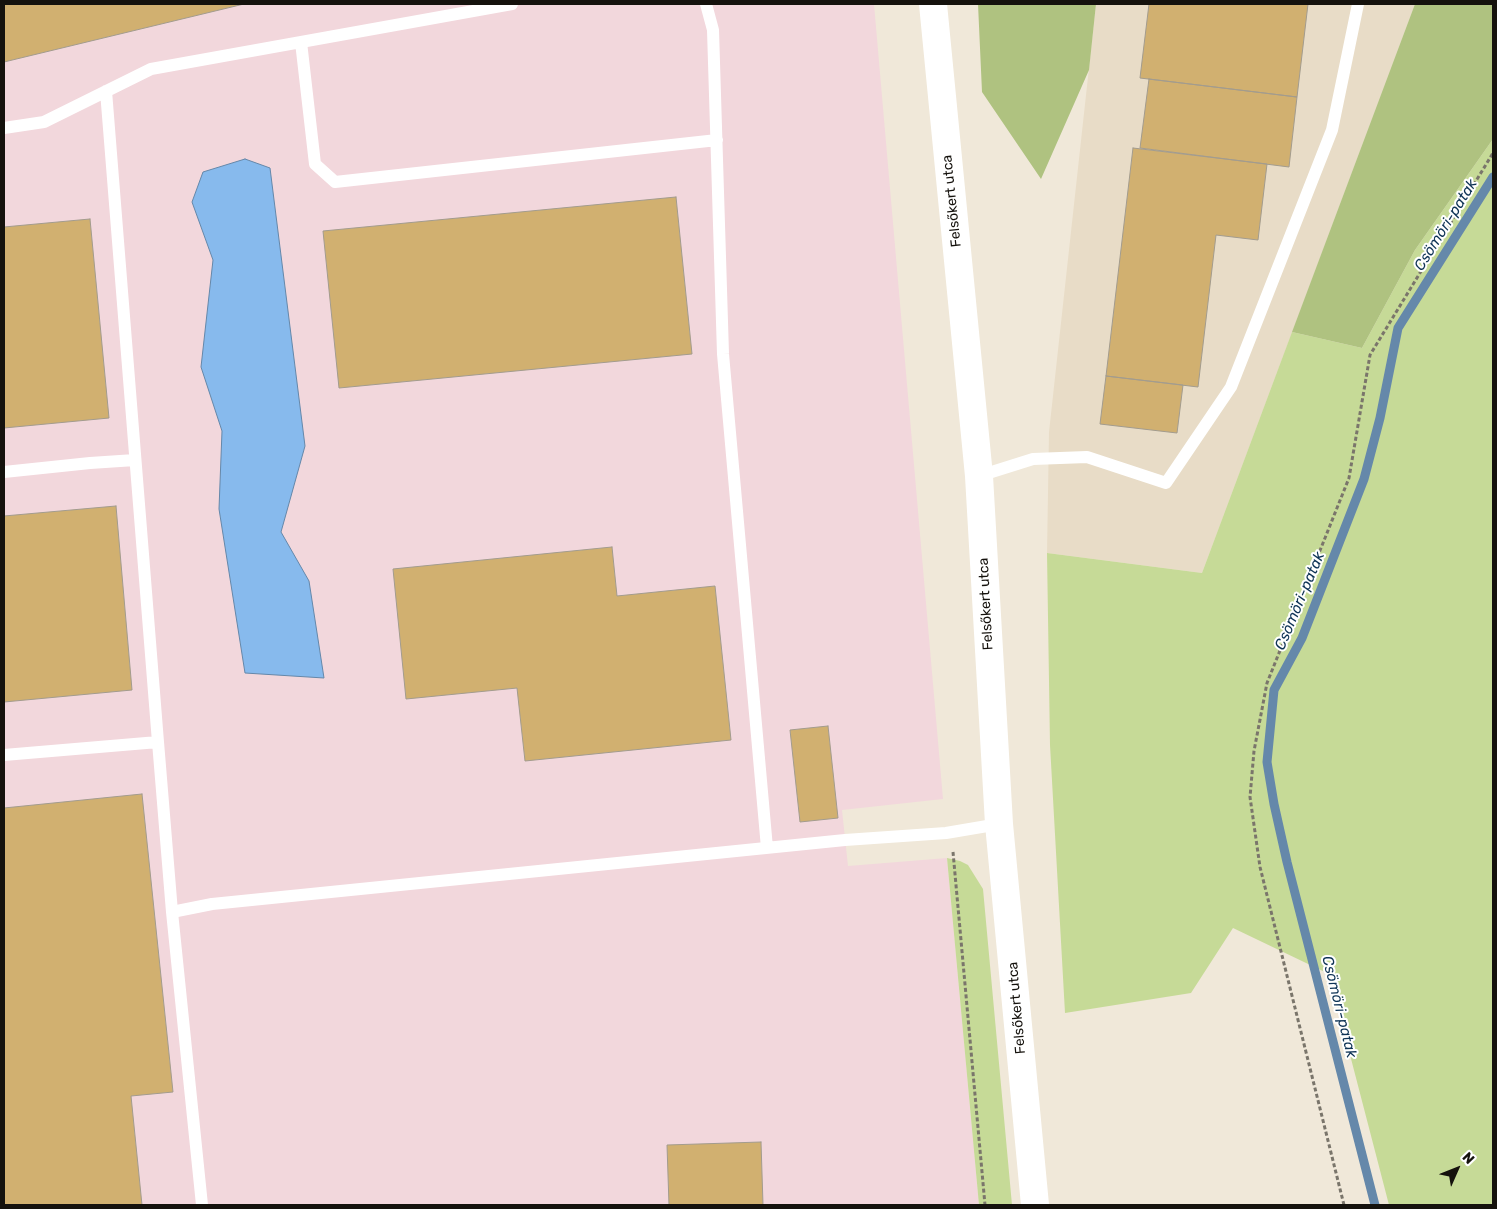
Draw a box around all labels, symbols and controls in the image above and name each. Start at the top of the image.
street label: Felsőkert utca [939,154,965,248]
water label: Csömöri-patak [1411,176,1481,274]
water label: Csömöri-patak [1271,549,1329,653]
street label: Felsőkert utca [975,557,997,651]
water label: Csömöri-patak [1318,954,1360,1060]
street label: Felsőkert utca [1005,961,1029,1055]
north arrow [1432,1144,1482,1194]
text: N [1459,1149,1478,1168]

